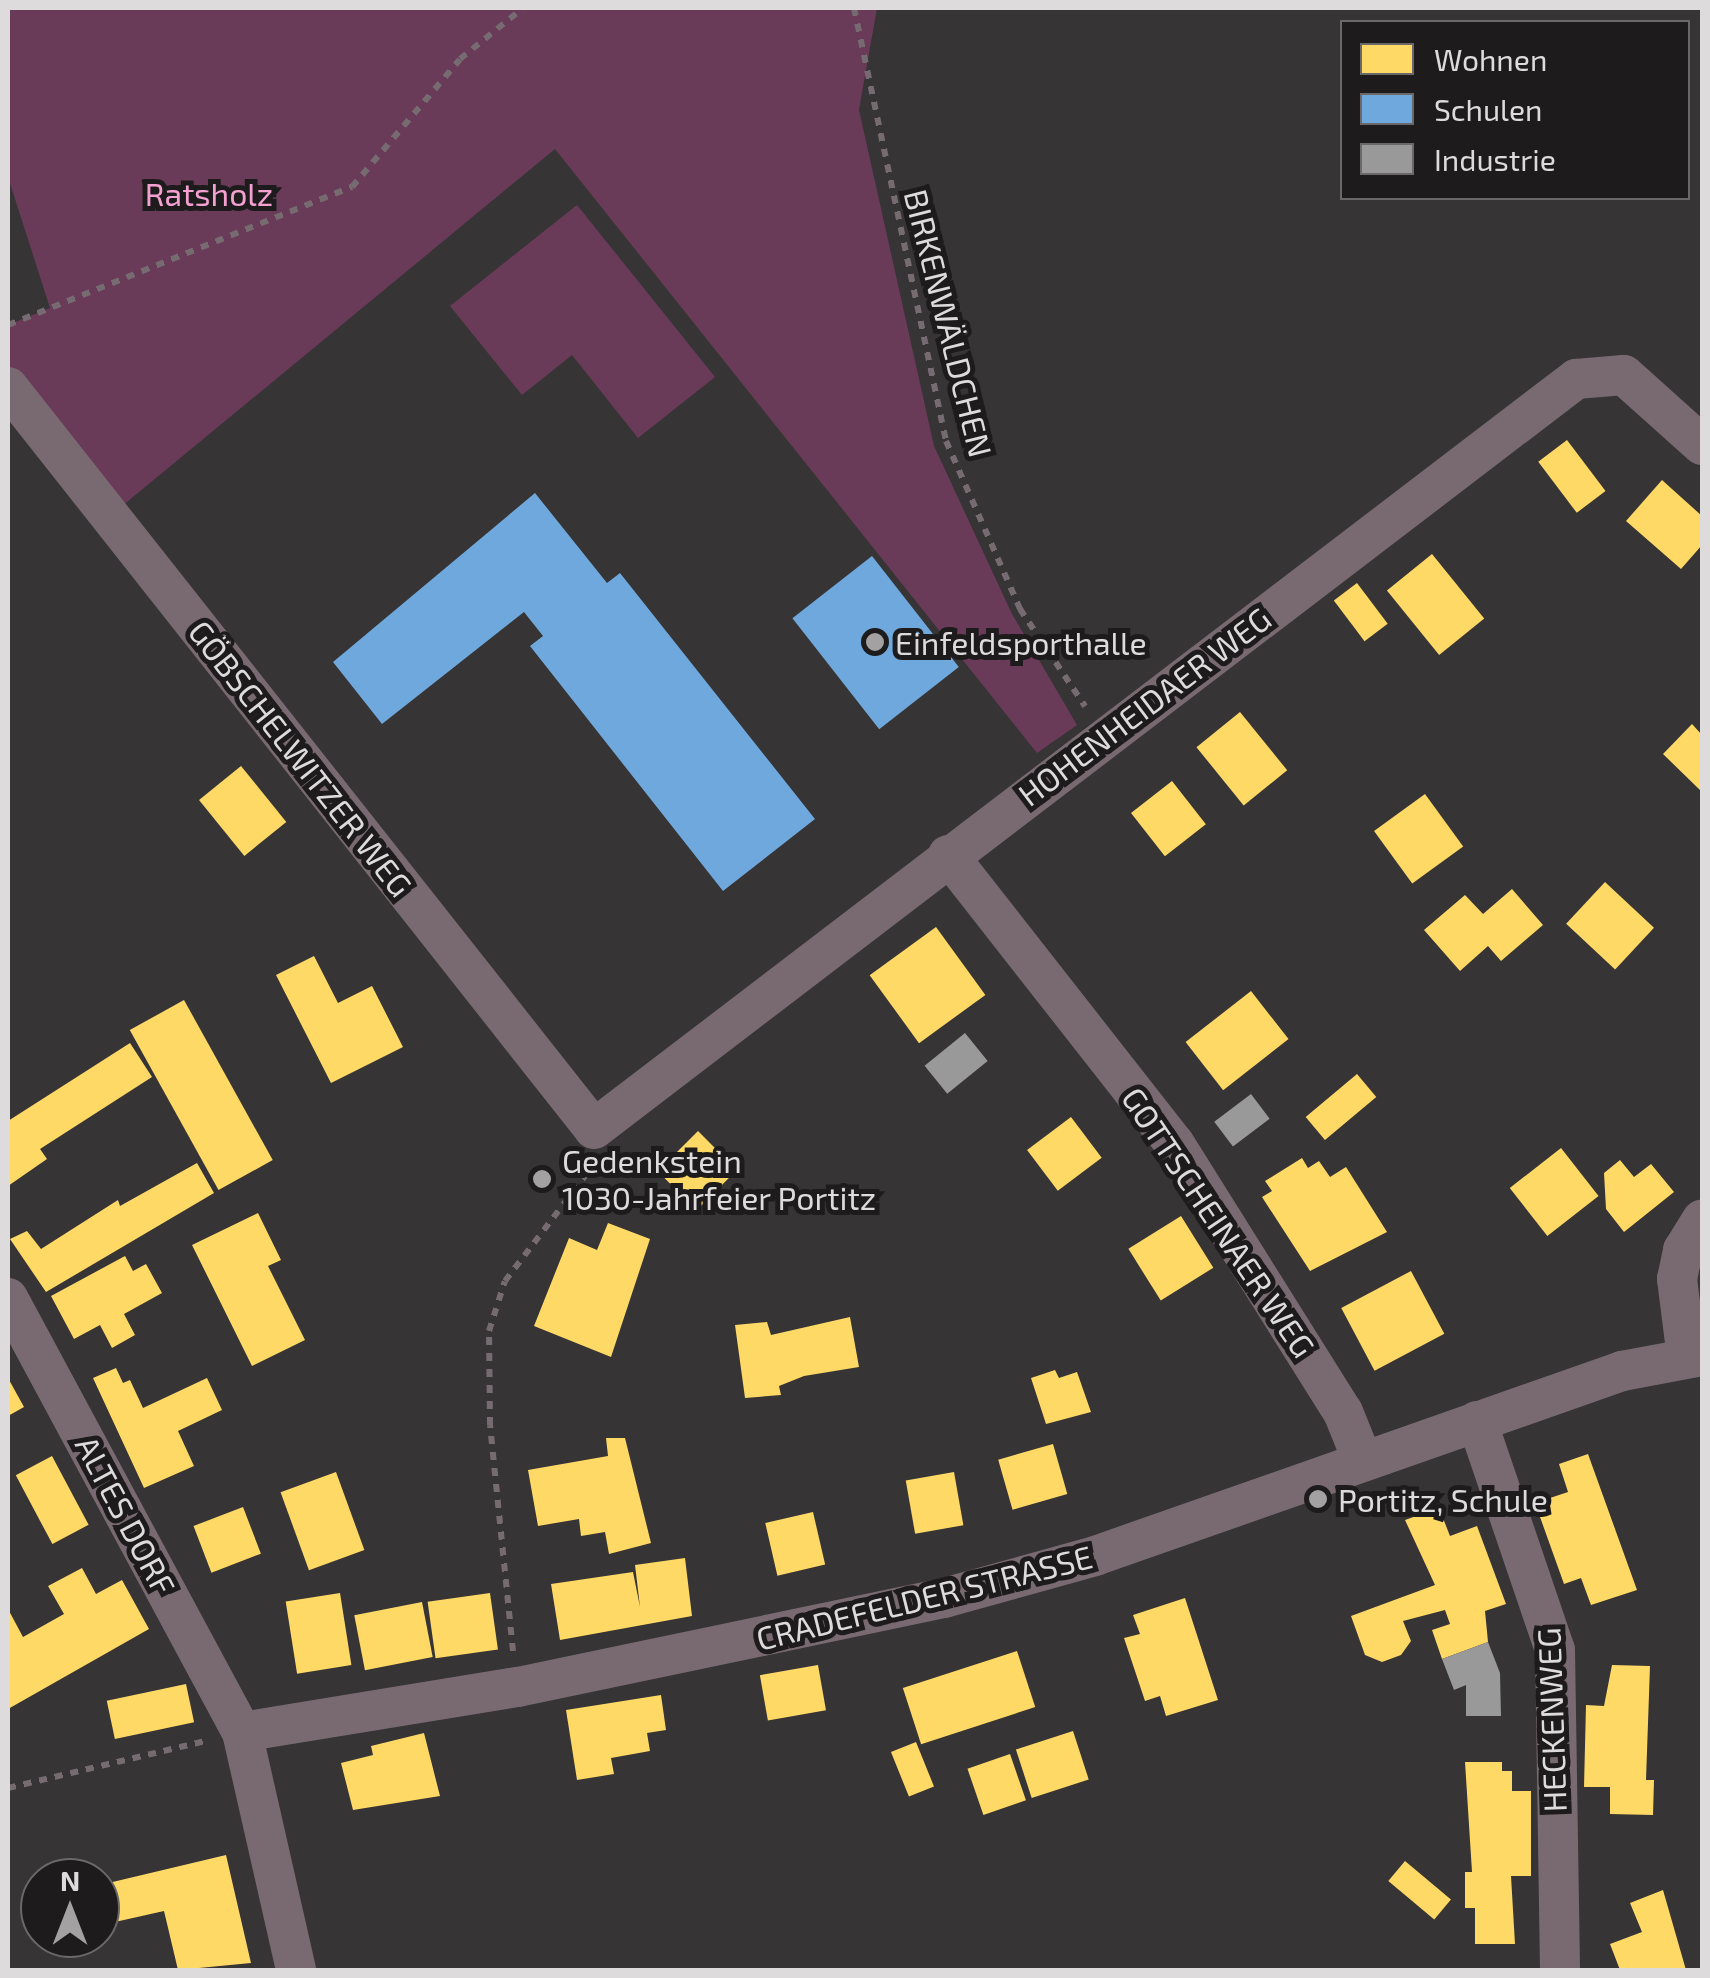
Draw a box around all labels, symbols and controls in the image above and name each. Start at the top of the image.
legend [1340,20,1690,200]
text: Wohnen [1434,41,1547,77]
text: Schulen [1434,91,1542,127]
text: Industrie [1434,141,1556,177]
park label: Ratsholz [145,174,273,212]
street label: BIRKENWÄLDCHEN [897,185,1001,461]
street label: HOHENHEIDAER WEG [1010,598,1278,814]
street label: GÖBSCHELWITZER WEG [181,612,421,904]
place label: Einfeldsporthalle [895,623,1147,661]
marker: Einfeldsporthalle [864,631,886,653]
street label: GOTTSCHEINAER WEG [1114,1080,1324,1364]
place label: Gedenkstein 1030-Jahrfeier Portitz [562,1142,877,1217]
marker: Gedenkstein 1030-Jahrfeier Portitz [531,1168,553,1190]
street label: ALTES DORF [68,1429,184,1601]
place label: Portitz, Schule [1338,1480,1548,1518]
marker: Portitz, Schule [1307,1488,1329,1510]
street label: CRADEFELDER STRASSE [752,1537,1096,1657]
street label: HECKENWEG [1529,1627,1573,1813]
north arrow [20,1858,120,1958]
text: N [60,1863,80,1897]

